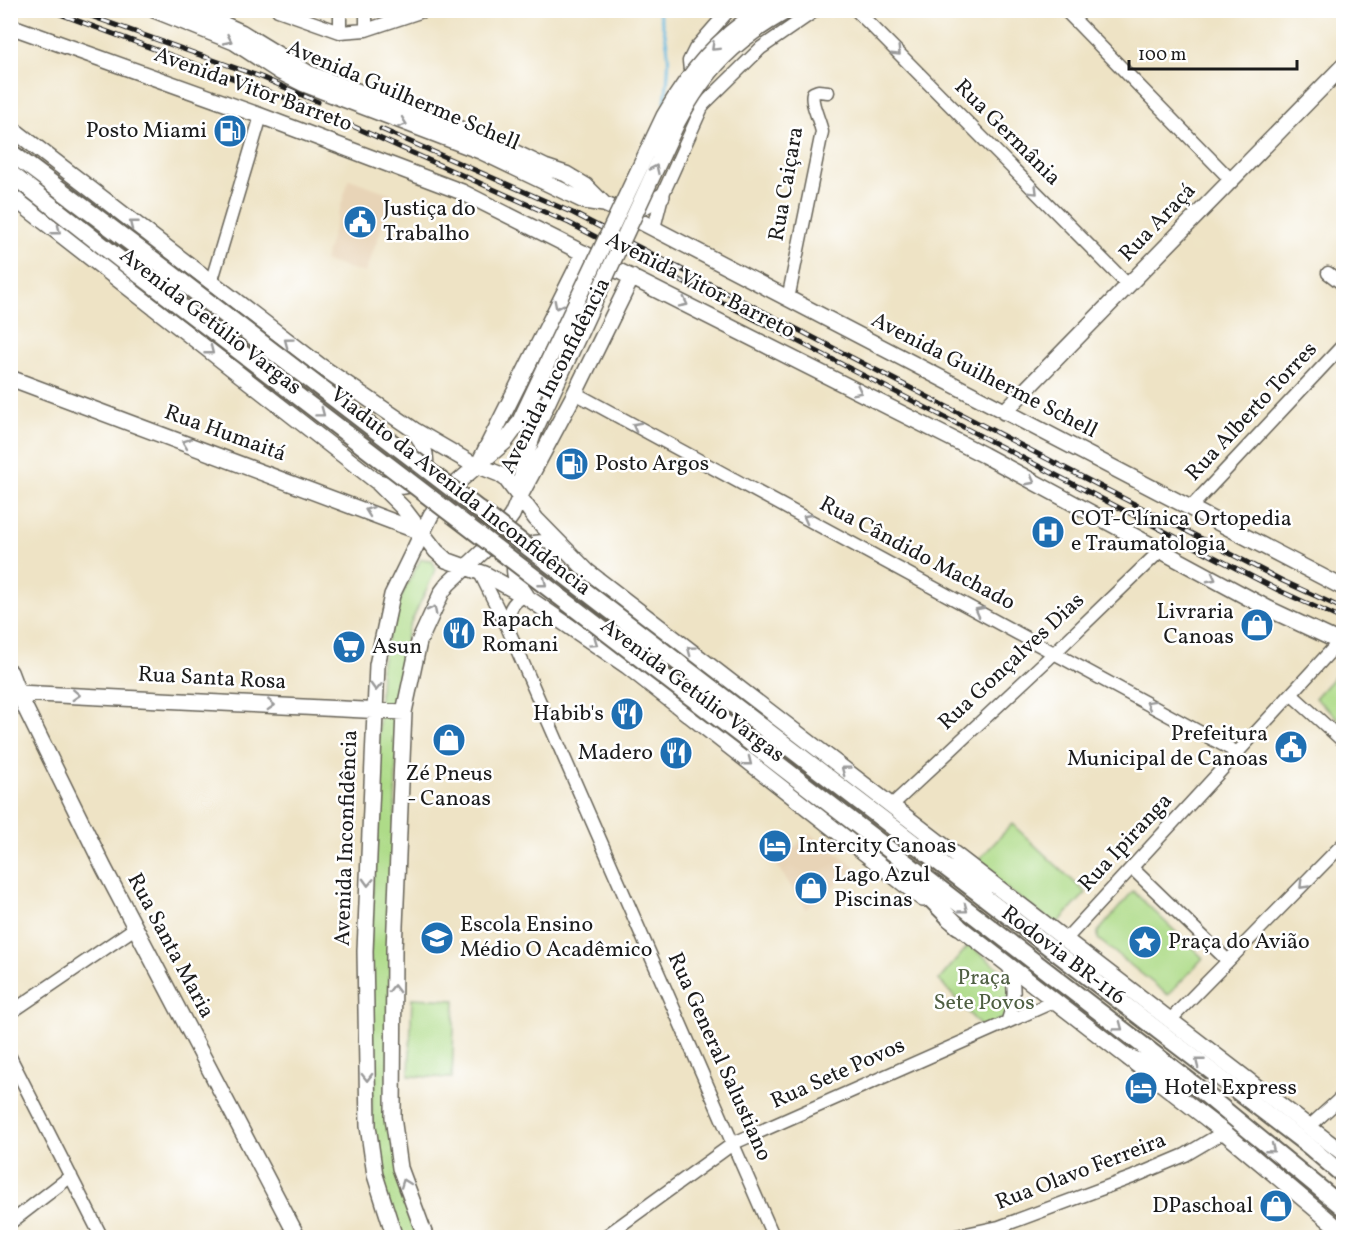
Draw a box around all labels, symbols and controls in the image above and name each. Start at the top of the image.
one-way arrow [221,32,232,44]
street label: Avenida Guilherme Schell [282,33,524,159]
scale bar [1129,33,1297,71]
one-way arrow [712,39,723,50]
street label: Avenida Vitor Barreto [149,40,357,140]
text: 100 m [1138,43,1187,68]
one-way arrow [890,46,901,56]
street label: Rua Germânia [947,73,1067,193]
fuel station icon: Posto Miami [212,113,248,149]
one-way arrow [397,115,408,128]
place label: Posto Miami [86,116,207,147]
street label: Rua Caiçara [762,124,812,244]
one-way arrow [648,164,660,175]
street label: Rua Araçá [1112,176,1204,269]
one-way arrow [1027,183,1038,194]
place label: Justiça do Trabalho [383,194,476,250]
public building icon: Justiça do Trabalho [342,204,378,240]
one-way arrow [129,220,140,231]
one-way arrow [50,223,61,234]
street label: Avenida Vitor Barreto [600,225,800,347]
street label: Avenida Getúlio Vargas [112,241,308,403]
street label: Avenida Inconfidência [493,273,619,479]
one-way arrow [678,296,689,308]
one-way arrow [554,299,565,309]
street label: Avenida Guilherme Schell [865,305,1103,447]
street label: Rua Alberto Torres [1179,335,1325,489]
one-way arrow [284,338,295,349]
one-way arrow [203,344,214,355]
street label: Viaduto da Avenida Inconfidência [323,380,597,604]
one-way arrow [852,384,863,396]
street label: Rua Humaitá [160,398,290,470]
one-way arrow [315,406,326,417]
one-way arrow [631,422,642,433]
one-way arrow [181,438,192,450]
fuel station icon: Posto Argos [554,446,590,482]
place label: Posto Argos [595,449,709,480]
one-way arrow [1025,474,1036,485]
street label: Rua Cândido Machado [814,489,1020,619]
place label: COT-Clínica Ortopedia e Traumatologia [1071,504,1292,560]
one-way arrow [364,506,375,518]
one-way arrow [802,514,813,526]
hospital icon: COT-Clínica Ortopedia e Traumatologia [1030,514,1066,550]
one-way arrow [1206,571,1216,582]
one-way arrow [536,576,547,587]
street label: Rua Gonçalves Dias [932,586,1092,738]
place label: Livraria Canoas [1156,597,1234,653]
place label: Rapach Romani [482,605,559,661]
one-way arrow [426,606,437,617]
one-way arrow [975,607,985,618]
shop icon: Livraria Canoas [1239,607,1275,643]
street label: Avenida Getúlio Vargas [593,611,791,771]
restaurant icon: Rapach Romani [441,615,477,651]
supermarket icon: Asun [331,629,367,665]
place label: Asun [372,632,422,663]
one-way arrow [587,636,598,647]
one-way arrow [687,647,698,658]
street label: Rua Santa Rosa [137,660,287,698]
one-way arrow [369,683,382,692]
one-way arrow [72,688,81,701]
restaurant icon: Habib's [609,696,645,732]
one-way arrow [266,698,275,711]
place label: Habib's [533,699,604,730]
one-way arrow [1146,700,1156,711]
place label: Prefeitura Municipal de Canoas [1067,719,1268,775]
shop icon: Zé Pneus - Canoas [431,722,467,758]
street label: Avenida Inconfidência [328,729,366,947]
public building icon: Prefeitura Municipal de Canoas [1273,729,1309,765]
restaurant icon: Madero [658,735,694,771]
place label: Madero [578,738,653,769]
one-way arrow [742,754,753,765]
place label: Zé Pneus - Canoas [406,759,492,815]
one-way arrow [841,766,852,777]
street label: Rua Ipiranga [1072,787,1180,899]
hotel icon: Intercity Canoas [757,828,793,864]
place label: Intercity Canoas [798,831,956,862]
place label: Lago Azul Piscinas [834,860,930,916]
street label: Rua Santa Maria [119,868,221,1024]
shop icon: Lago Azul Piscinas [793,870,829,906]
one-way arrow [1299,877,1310,888]
one-way arrow [361,878,374,887]
street label: Rodovia BR-116 [994,899,1132,1013]
one-way arrow [957,901,968,912]
place label: Escola Ensino Médio O Acadêmico [460,910,652,966]
school or university icon: Escola Ensino Médio O Acadêmico [419,920,455,956]
place icon: Praça do Avião [1127,924,1163,960]
place label: Praça do Avião [1168,927,1310,958]
street label: Rua General Salustiano [659,948,779,1166]
park label: Praça Sete Povos [933,963,1035,1019]
one-way arrow [388,985,400,994]
one-way arrow [1112,1020,1123,1031]
street label: Rua Sete Povos [766,1031,910,1117]
one-way arrow [1194,1059,1205,1070]
hotel icon: Hotel Express [1123,1070,1159,1106]
one-way arrow [361,1073,373,1082]
place label: Hotel Express [1164,1073,1297,1104]
street label: Rua Olavo Ferreira [991,1125,1171,1219]
one-way arrow [1264,1141,1275,1152]
one-way arrow [400,1178,413,1189]
shop icon: DPaschoal [1258,1188,1294,1224]
place label: DPaschoal [1152,1191,1253,1222]

